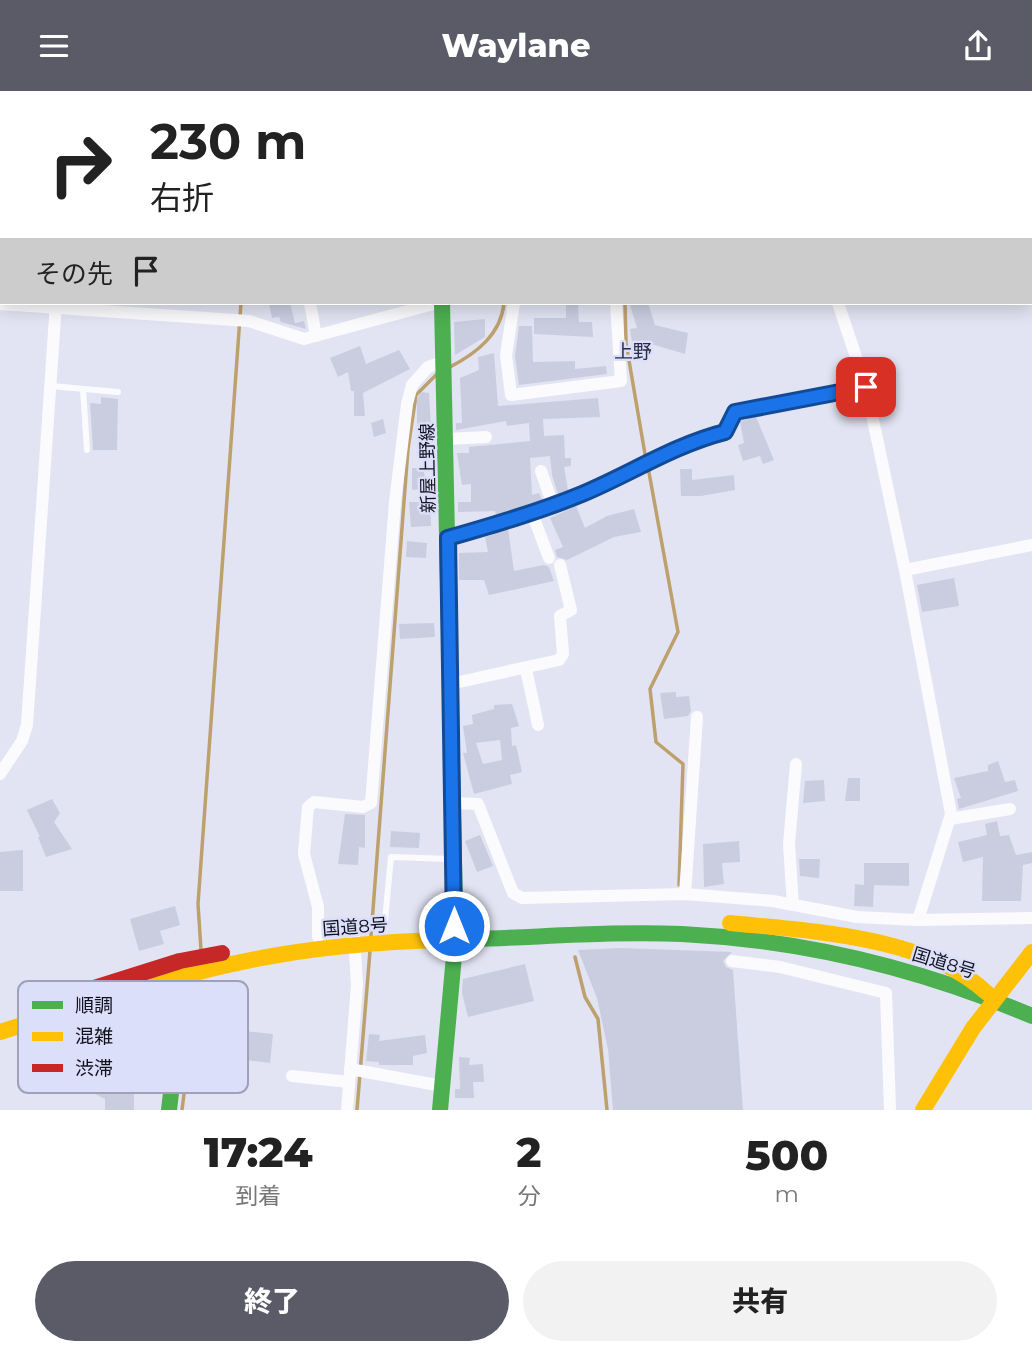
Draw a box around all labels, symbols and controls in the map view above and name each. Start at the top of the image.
text: Waylane [441,26,591,65]
icon: menu [35,27,73,65]
icon: share [959,27,997,65]
text: 230 m [150,112,306,171]
icon: right [35,119,126,210]
text: 右折 [150,178,214,217]
icon: arrive [127,252,165,290]
text: その先 [35,258,113,290]
district label: 上野 [614,340,652,363]
pin [836,357,896,417]
icon: arrive [847,368,885,406]
street label: 新屋上野線 [416,423,440,513]
position arrow [417,889,491,963]
street label: 国道8号 [322,914,388,940]
street label: 国道8号 [909,943,979,983]
legend [18,981,248,1093]
text: 順調 [75,994,113,1017]
text: 混雑 [75,1025,113,1048]
text: 渋滞 [75,1057,113,1080]
text: 17:24 [204,1126,313,1178]
text: 2 [516,1126,542,1178]
text: 500 [745,1129,828,1181]
text: m [775,1180,799,1208]
text: 到着 [235,1182,281,1210]
text: 分 [517,1182,540,1210]
button: 終了 [35,1261,509,1341]
button: 共有 [523,1261,997,1341]

